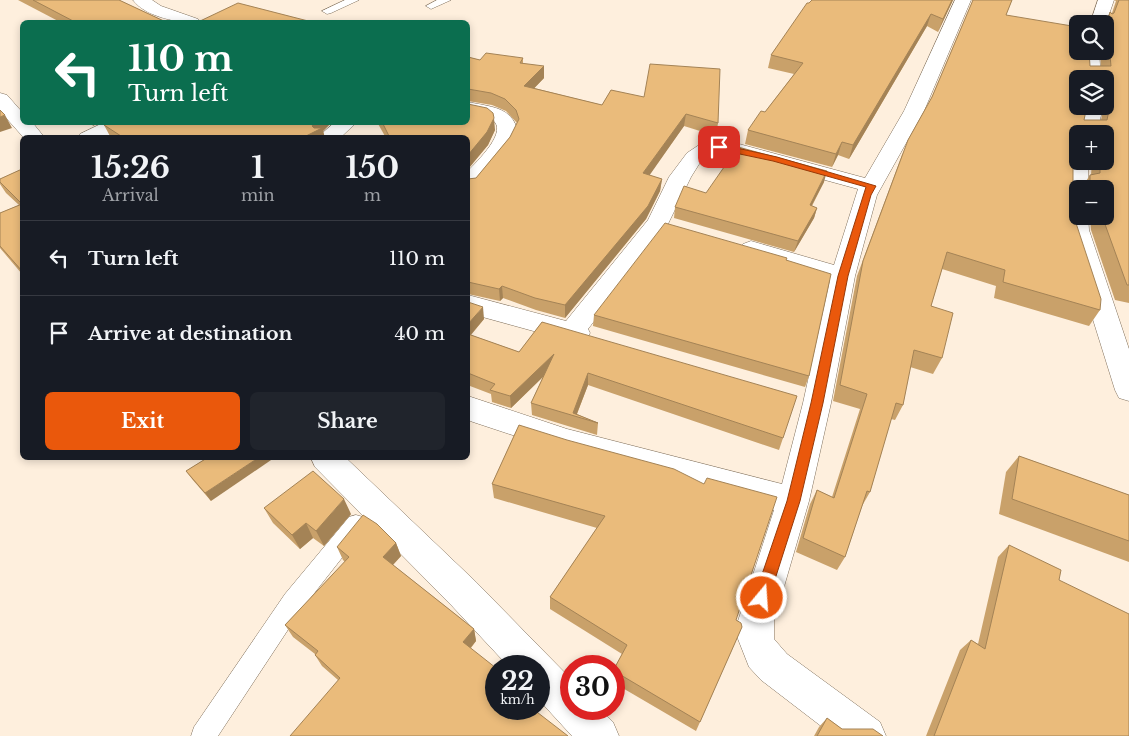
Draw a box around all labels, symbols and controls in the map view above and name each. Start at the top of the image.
map controls [1069,15,1114,225]
button: search [1069,15,1114,60]
text: 110 m [128,37,233,80]
icon: left [45,40,110,105]
button: layers [1069,70,1114,115]
text: Turn left [128,80,228,107]
button: + [1069,125,1114,170]
pin [698,126,740,168]
icon: arrive [705,133,733,161]
text: 15:26 [91,149,170,186]
text: 1 [251,149,264,186]
text: 150 [345,149,399,186]
button: − [1069,180,1114,225]
text: Arrival [102,185,159,205]
text: min [241,185,275,205]
text: m [364,185,381,205]
icon: left [45,244,73,272]
text: Turn left [88,247,179,270]
text: 110 m [389,247,445,270]
icon: arrive [45,319,73,347]
text: Arrive at destination [88,322,292,345]
text: 40 m [394,322,445,345]
button: Exit [45,392,240,450]
button: Share [250,392,445,450]
position arrow [735,571,787,623]
speed limit sign: 30 [560,655,625,720]
text: 22 [501,666,534,697]
text: km/h [500,692,535,707]

